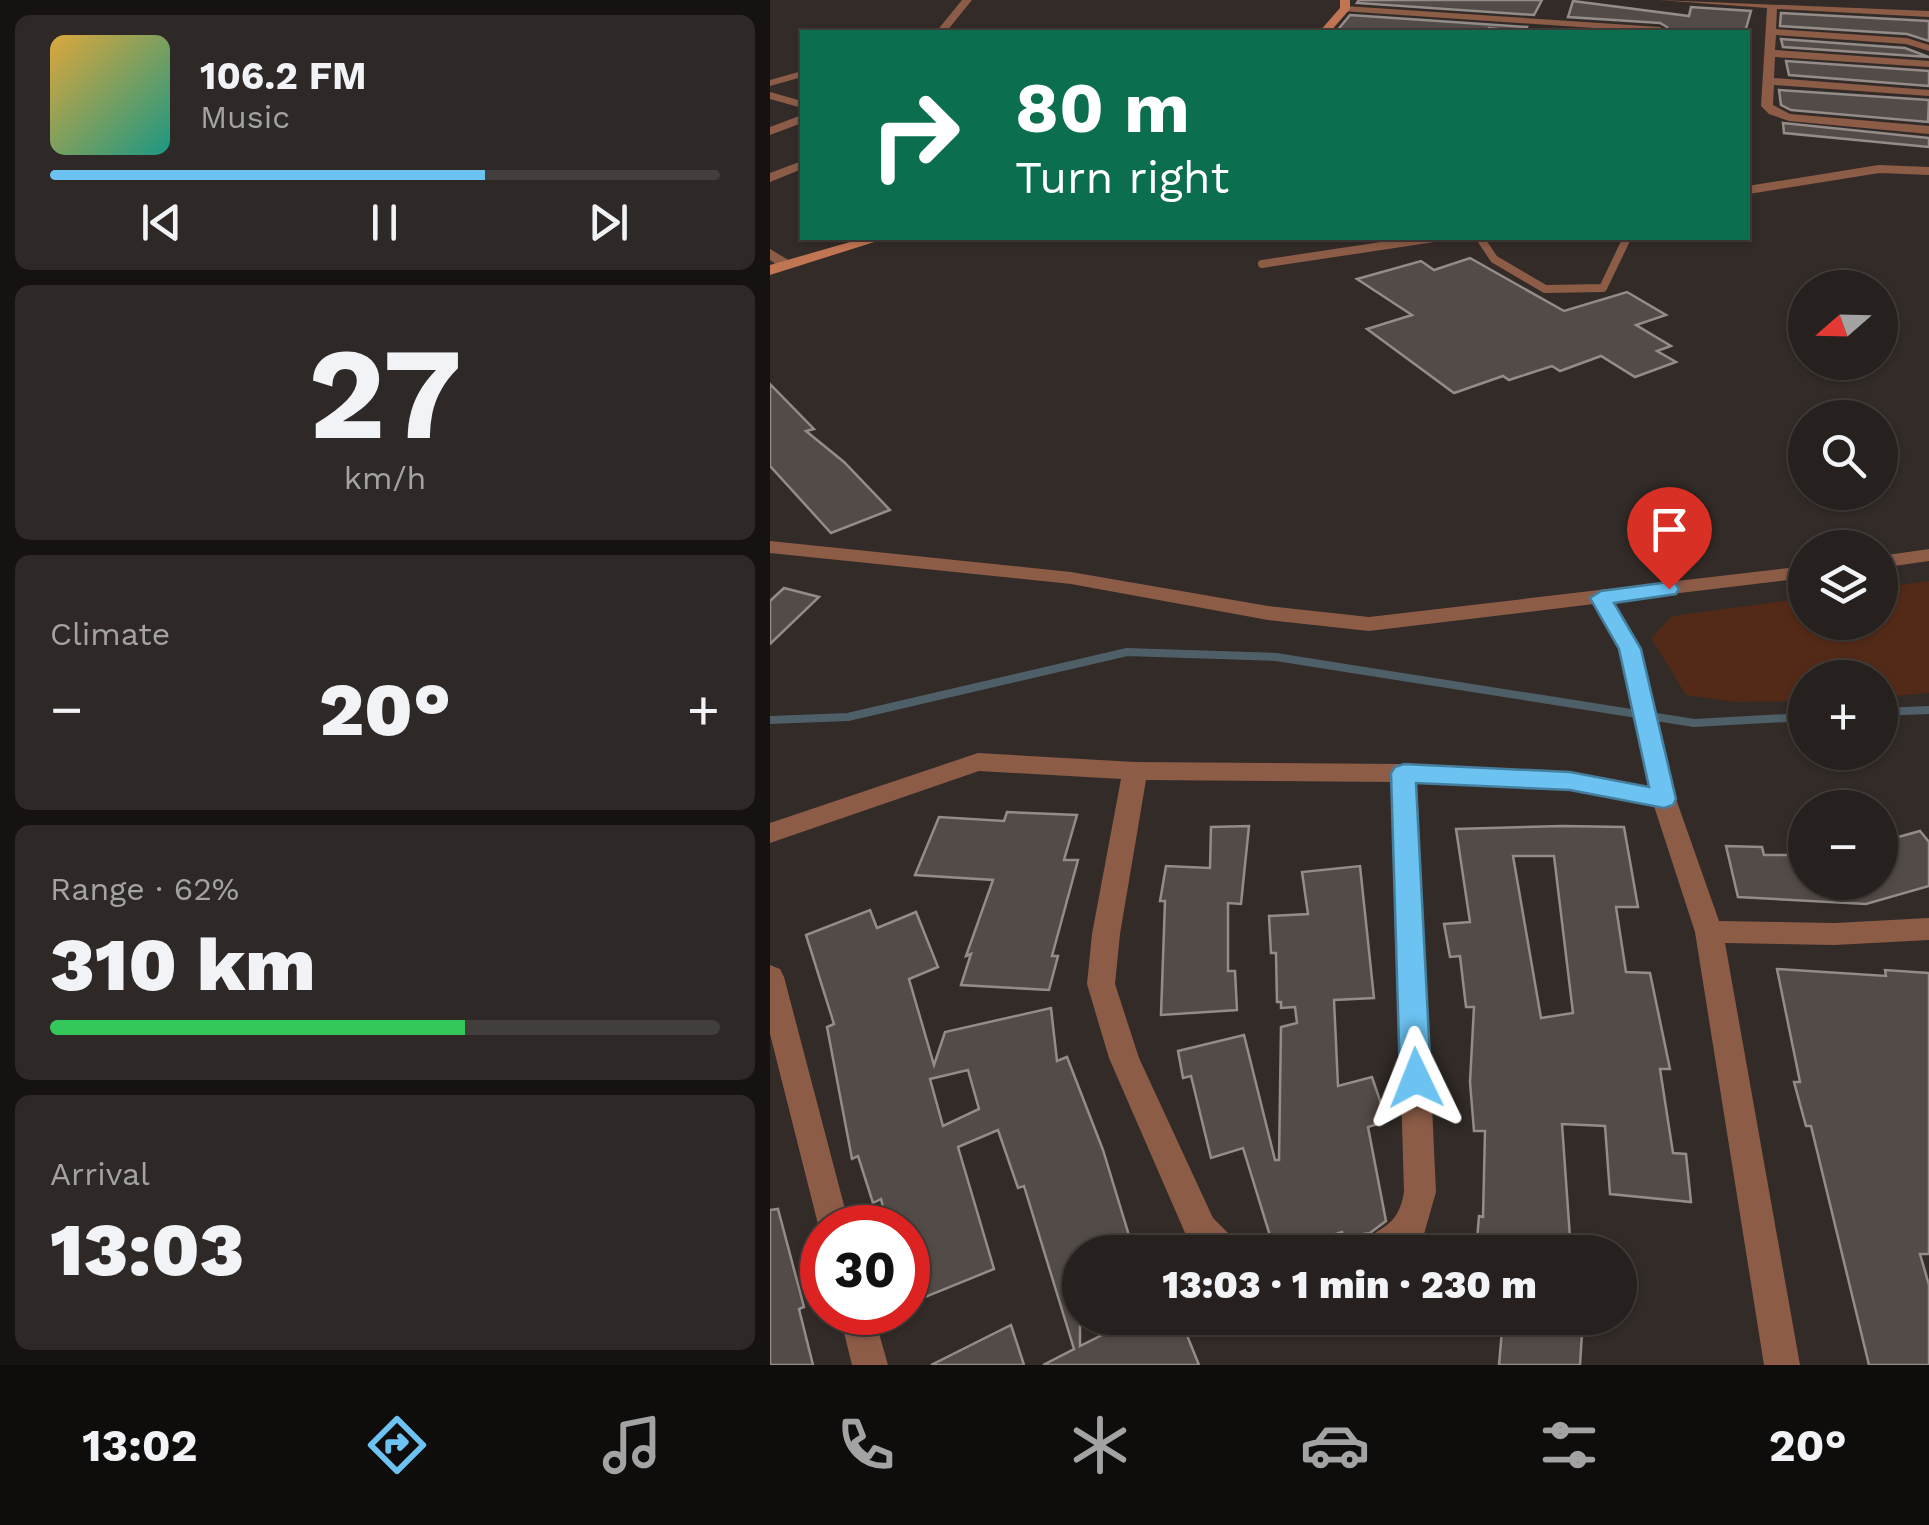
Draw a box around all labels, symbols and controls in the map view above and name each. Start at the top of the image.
text: 106.2 FM [200,54,367,98]
text: 80 m [1015,67,1190,149]
icon: right [850,70,980,200]
text: Music [200,98,290,136]
text: Turn right [1015,151,1229,204]
icon: previous [134,195,189,250]
icon: pause [357,195,412,250]
icon: next [581,195,636,250]
north arrow [1788,270,1898,380]
map controls [1788,270,1898,900]
text: 27 [308,317,462,470]
button: search [1788,400,1898,510]
text: km/h [344,459,426,497]
pin [1627,487,1712,590]
icon: arrive [1642,502,1697,557]
button: layers [1788,530,1898,640]
text: Climate [50,615,170,653]
button: + [1788,660,1898,770]
text: 20° [319,665,451,753]
text: − [50,677,83,741]
text: + [687,677,720,741]
button: − [1788,790,1898,900]
text: Range · 62% [50,870,239,908]
text: 310 km [50,920,315,1008]
position arrow [1364,1026,1468,1130]
text: Arrival [50,1155,150,1193]
text: 13:03 [50,1205,244,1293]
speed limit sign: 30 [800,1205,930,1335]
text: 13:03 · 1 min · 230 m [1162,1263,1537,1307]
icon: directions [362,1410,432,1480]
icon: music [597,1410,667,1480]
icon: phone [831,1410,901,1480]
icon: climate [1065,1410,1135,1480]
icon: car [1300,1410,1370,1480]
icon: filters [1534,1410,1604,1480]
text: 13:02 [82,1419,198,1472]
text: 20° [1769,1419,1847,1472]

